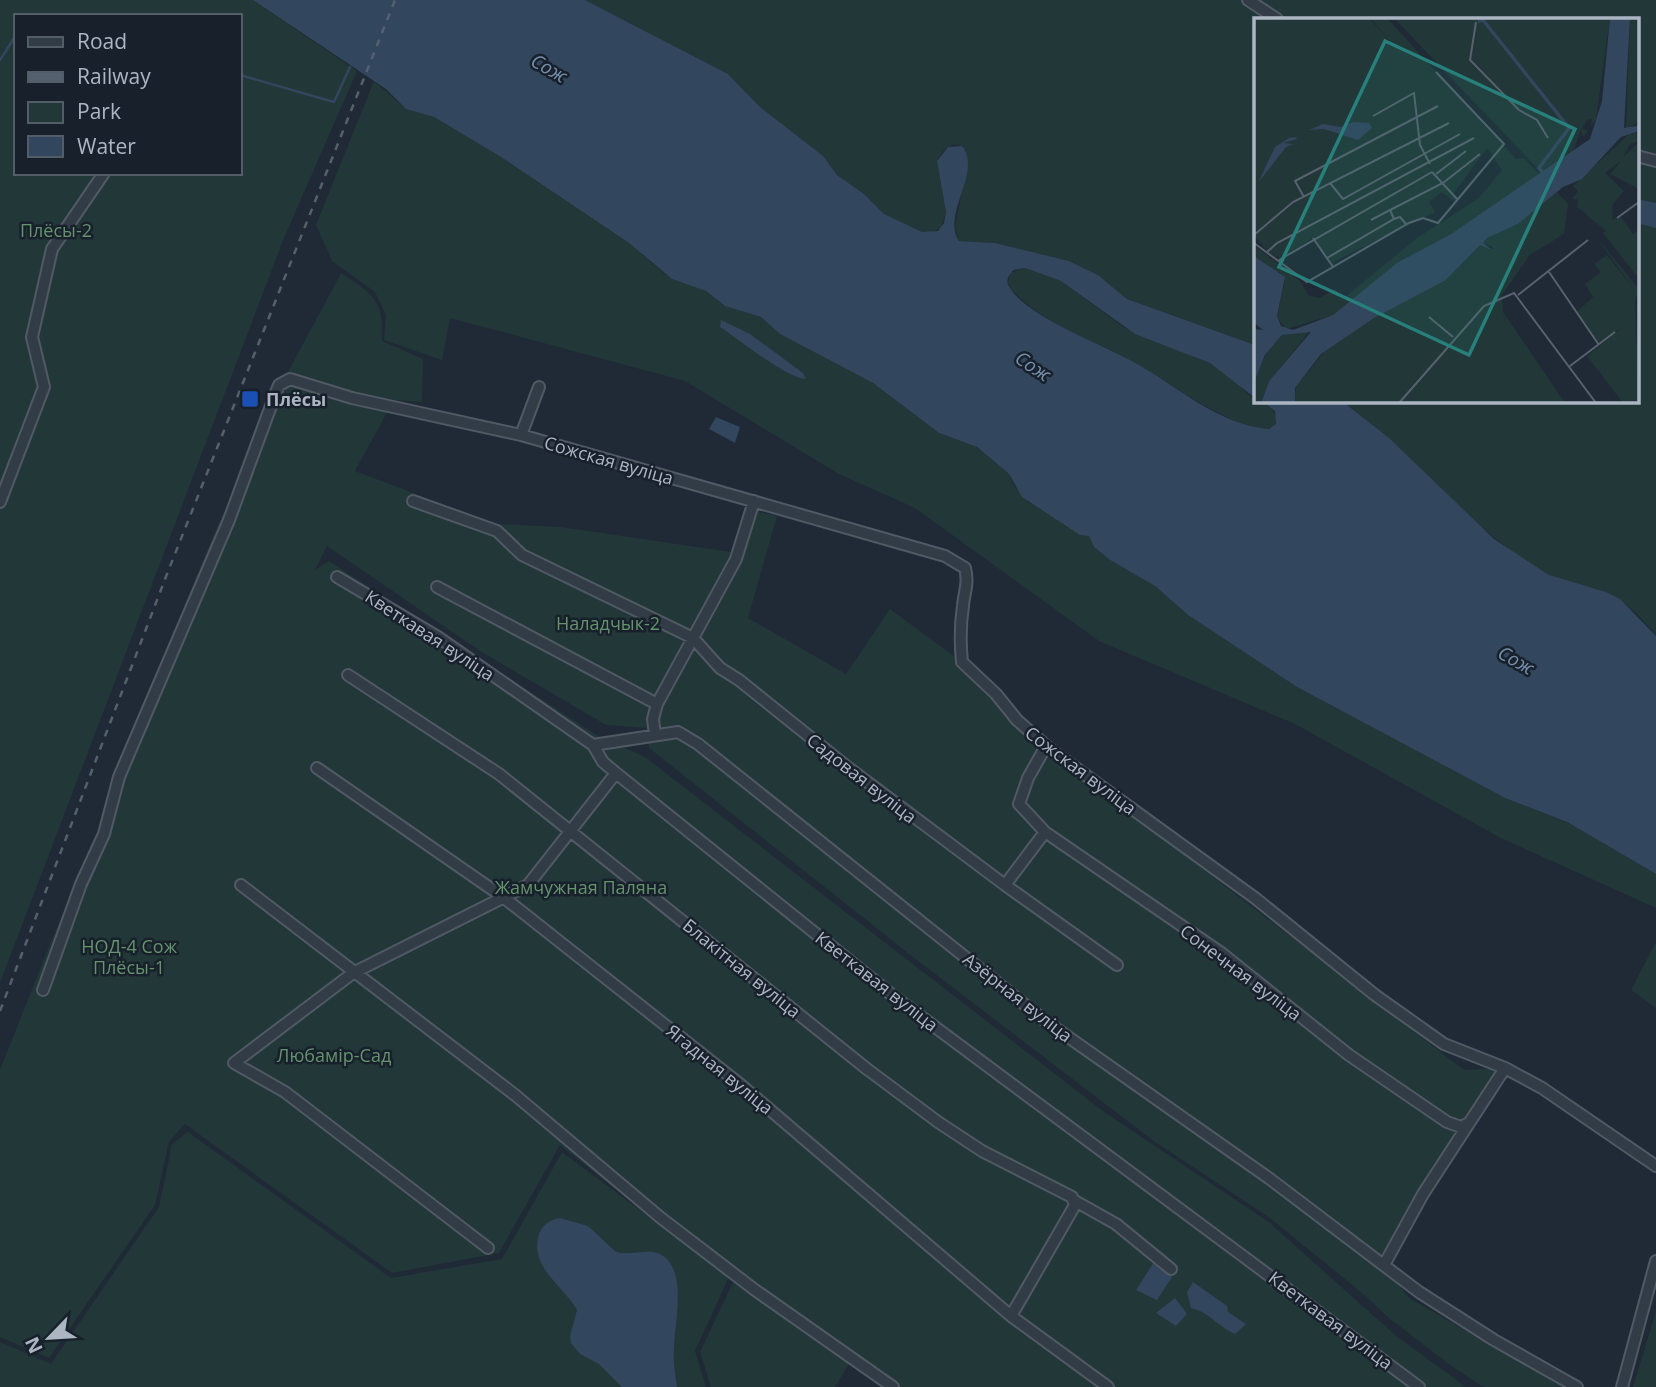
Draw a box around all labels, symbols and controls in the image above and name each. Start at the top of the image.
legend [14,14,242,175]
inset map [1254,18,1638,402]
text: Road [77,27,127,55]
water label: Сож [526,47,573,89]
text: Railway [77,62,151,90]
text: Park [77,97,121,125]
text: Water [77,132,136,160]
park label: Плёсы-2 [20,218,92,242]
water label: Сож [1010,345,1057,388]
place label: Плёсы [266,387,326,411]
marker: Плёсы [240,389,260,409]
street label: Сожская вуліца [542,430,676,490]
street label: Кветкавая вуліца [361,584,499,686]
park label: Наладчык-2 [556,611,660,635]
water label: Сож [1493,639,1540,681]
street label: Сожская вуліца [1020,720,1142,820]
street label: Садовая вуліца [802,728,922,828]
park label: Жамчужная Паляна [495,875,667,899]
street label: Блакітная вуліца [678,913,806,1023]
street label: Сонечная вуліца [1175,918,1307,1026]
street label: Кветкавая вуліца [811,925,943,1037]
park label: НОД-4 Сож Плёсы-1 [81,934,178,979]
street label: Азёрная вуліца [958,947,1078,1047]
street label: Ягадная вуліца [662,1018,778,1120]
park label: Любамір-Сад [277,1043,391,1067]
street label: Кветкавая вуліца [1264,1265,1398,1375]
north arrow [14,1303,84,1373]
text: N [19,1333,49,1358]

